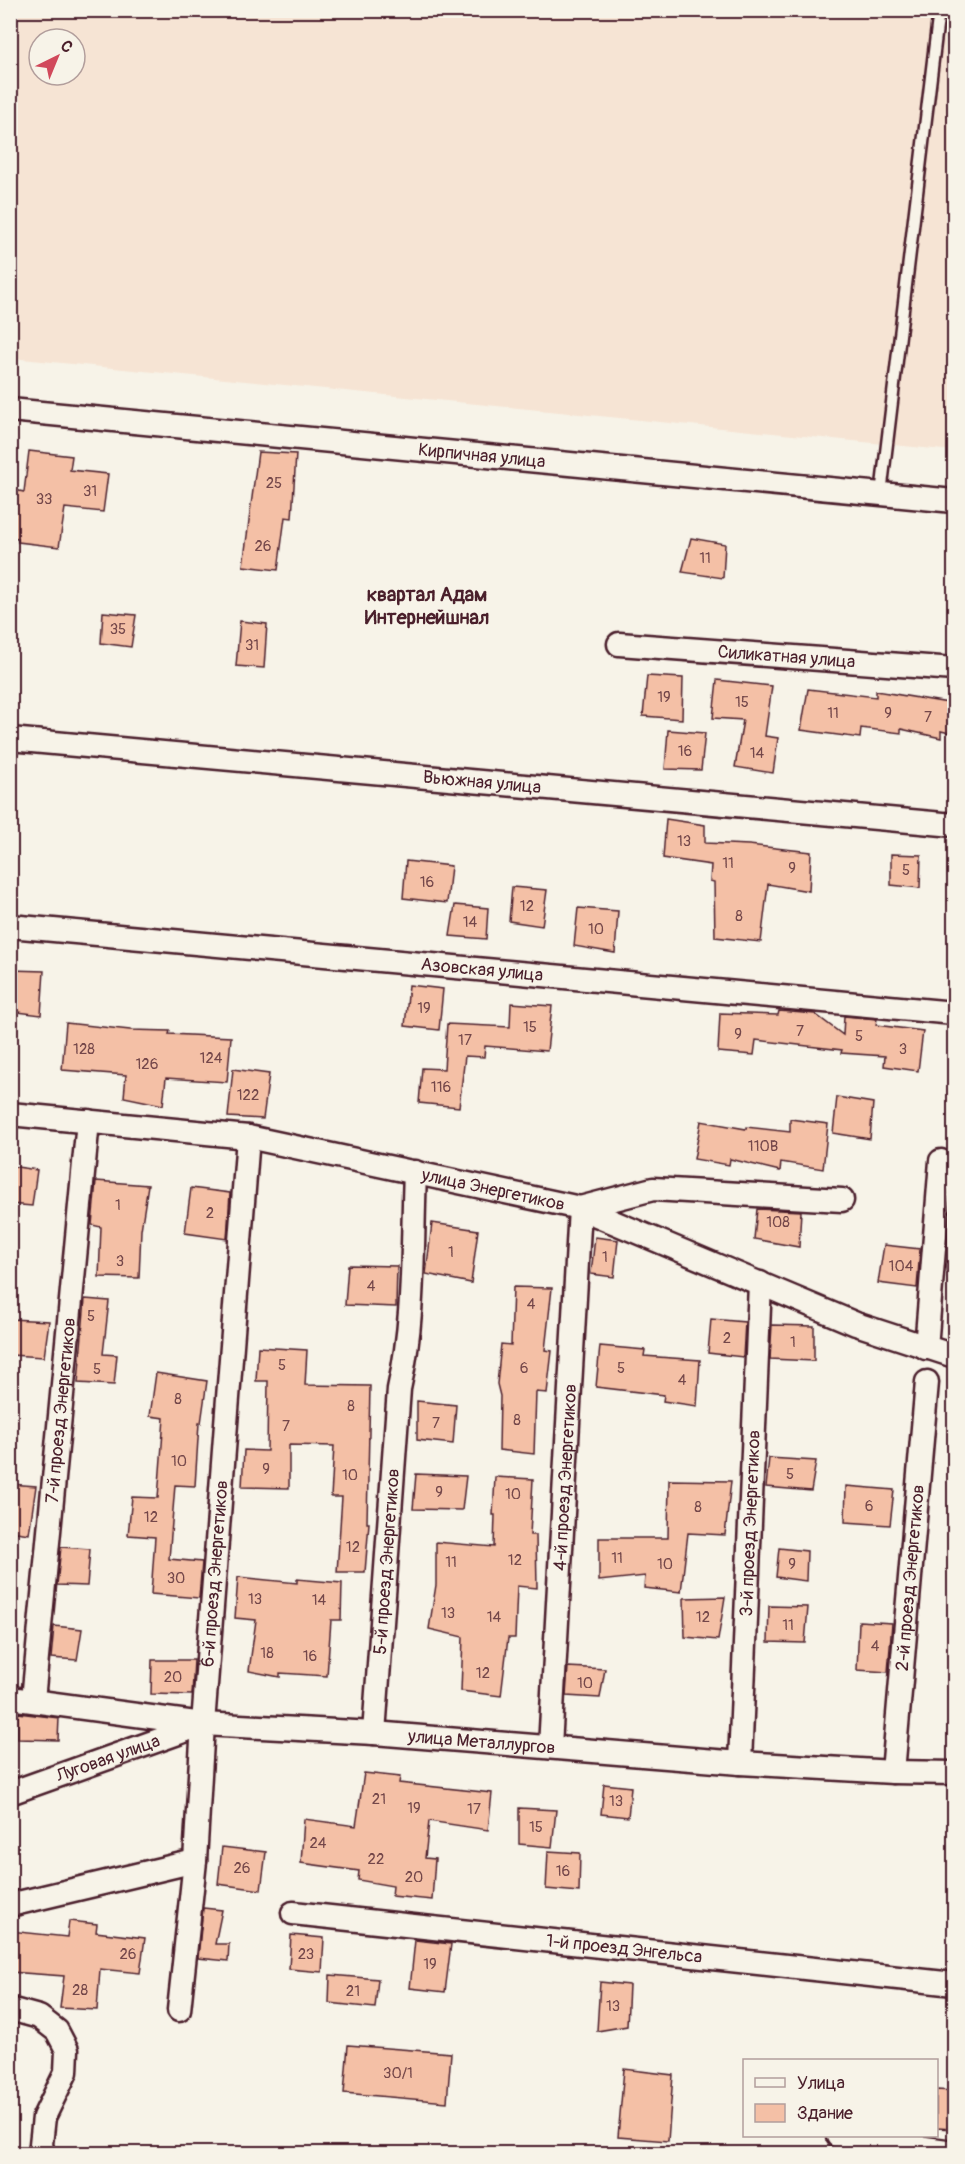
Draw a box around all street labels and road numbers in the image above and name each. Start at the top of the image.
street label: Кирпичная улица [417,438,546,473]
street label: Силикатная улица [717,640,856,673]
street label: Вьюжная улица [422,765,542,799]
street label: Азовская улица [420,952,544,987]
street label: улица Энергетиков [419,1163,567,1216]
street label: 7-й проезд Энергетиков [40,1316,81,1504]
street label: 4-й проезд Энергетиков [548,1383,582,1572]
street label: 3-й проезд Энергетиков [735,1429,765,1617]
street label: 5-й проезд Энергетиков [368,1468,405,1655]
street label: 6-й проезд Энергетиков [196,1479,233,1668]
street label: 2-й проезд Энергетиков [890,1484,930,1672]
street label: улица Металлургов [406,1724,556,1759]
street label: Луговая улица [52,1729,163,1788]
street label: 1-й проезд Энгельса [545,1929,703,1968]

